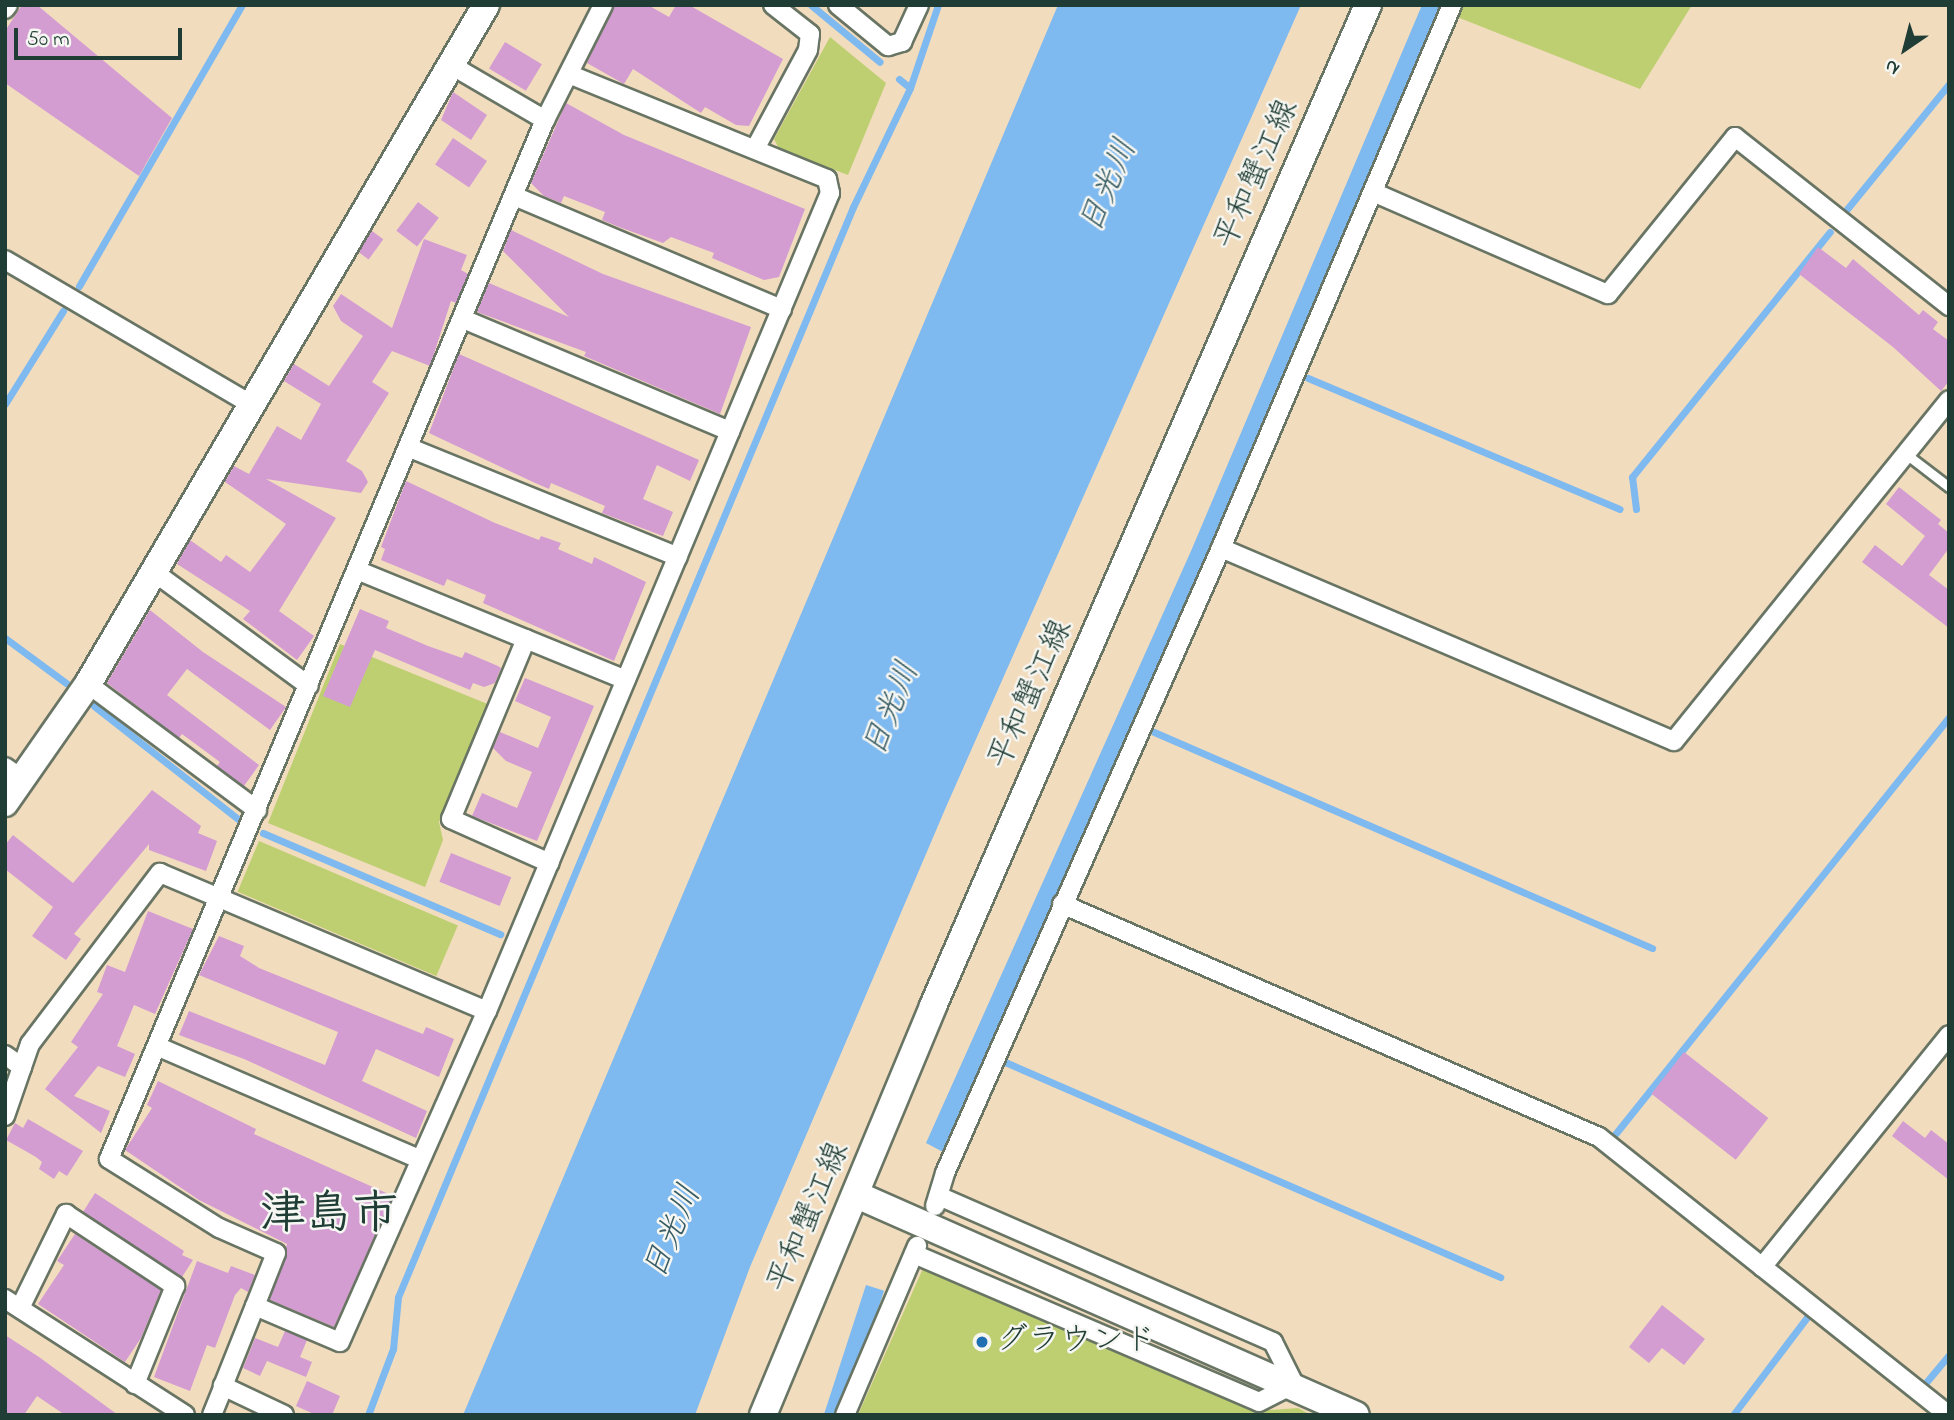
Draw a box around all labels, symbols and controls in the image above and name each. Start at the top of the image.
scale bar [18,14,186,58]
north arrow [1870,14,1940,84]
text: 50 m [27,25,70,55]
text: N [1880,52,1906,81]
street label: 平和蟹江線 [1208,94,1308,256]
water label: 日光川 [1072,134,1148,240]
street label: 平和蟹江線 [982,614,1082,776]
water label: 日光川 [856,657,930,763]
street label: 平和蟹江線 [761,1137,859,1299]
water label: 日光川 [636,1180,712,1286]
district label: 津島市 [260,1188,398,1244]
place label: グラウンド [996,1323,1156,1361]
marker: グラウンド [974,1334,990,1350]

